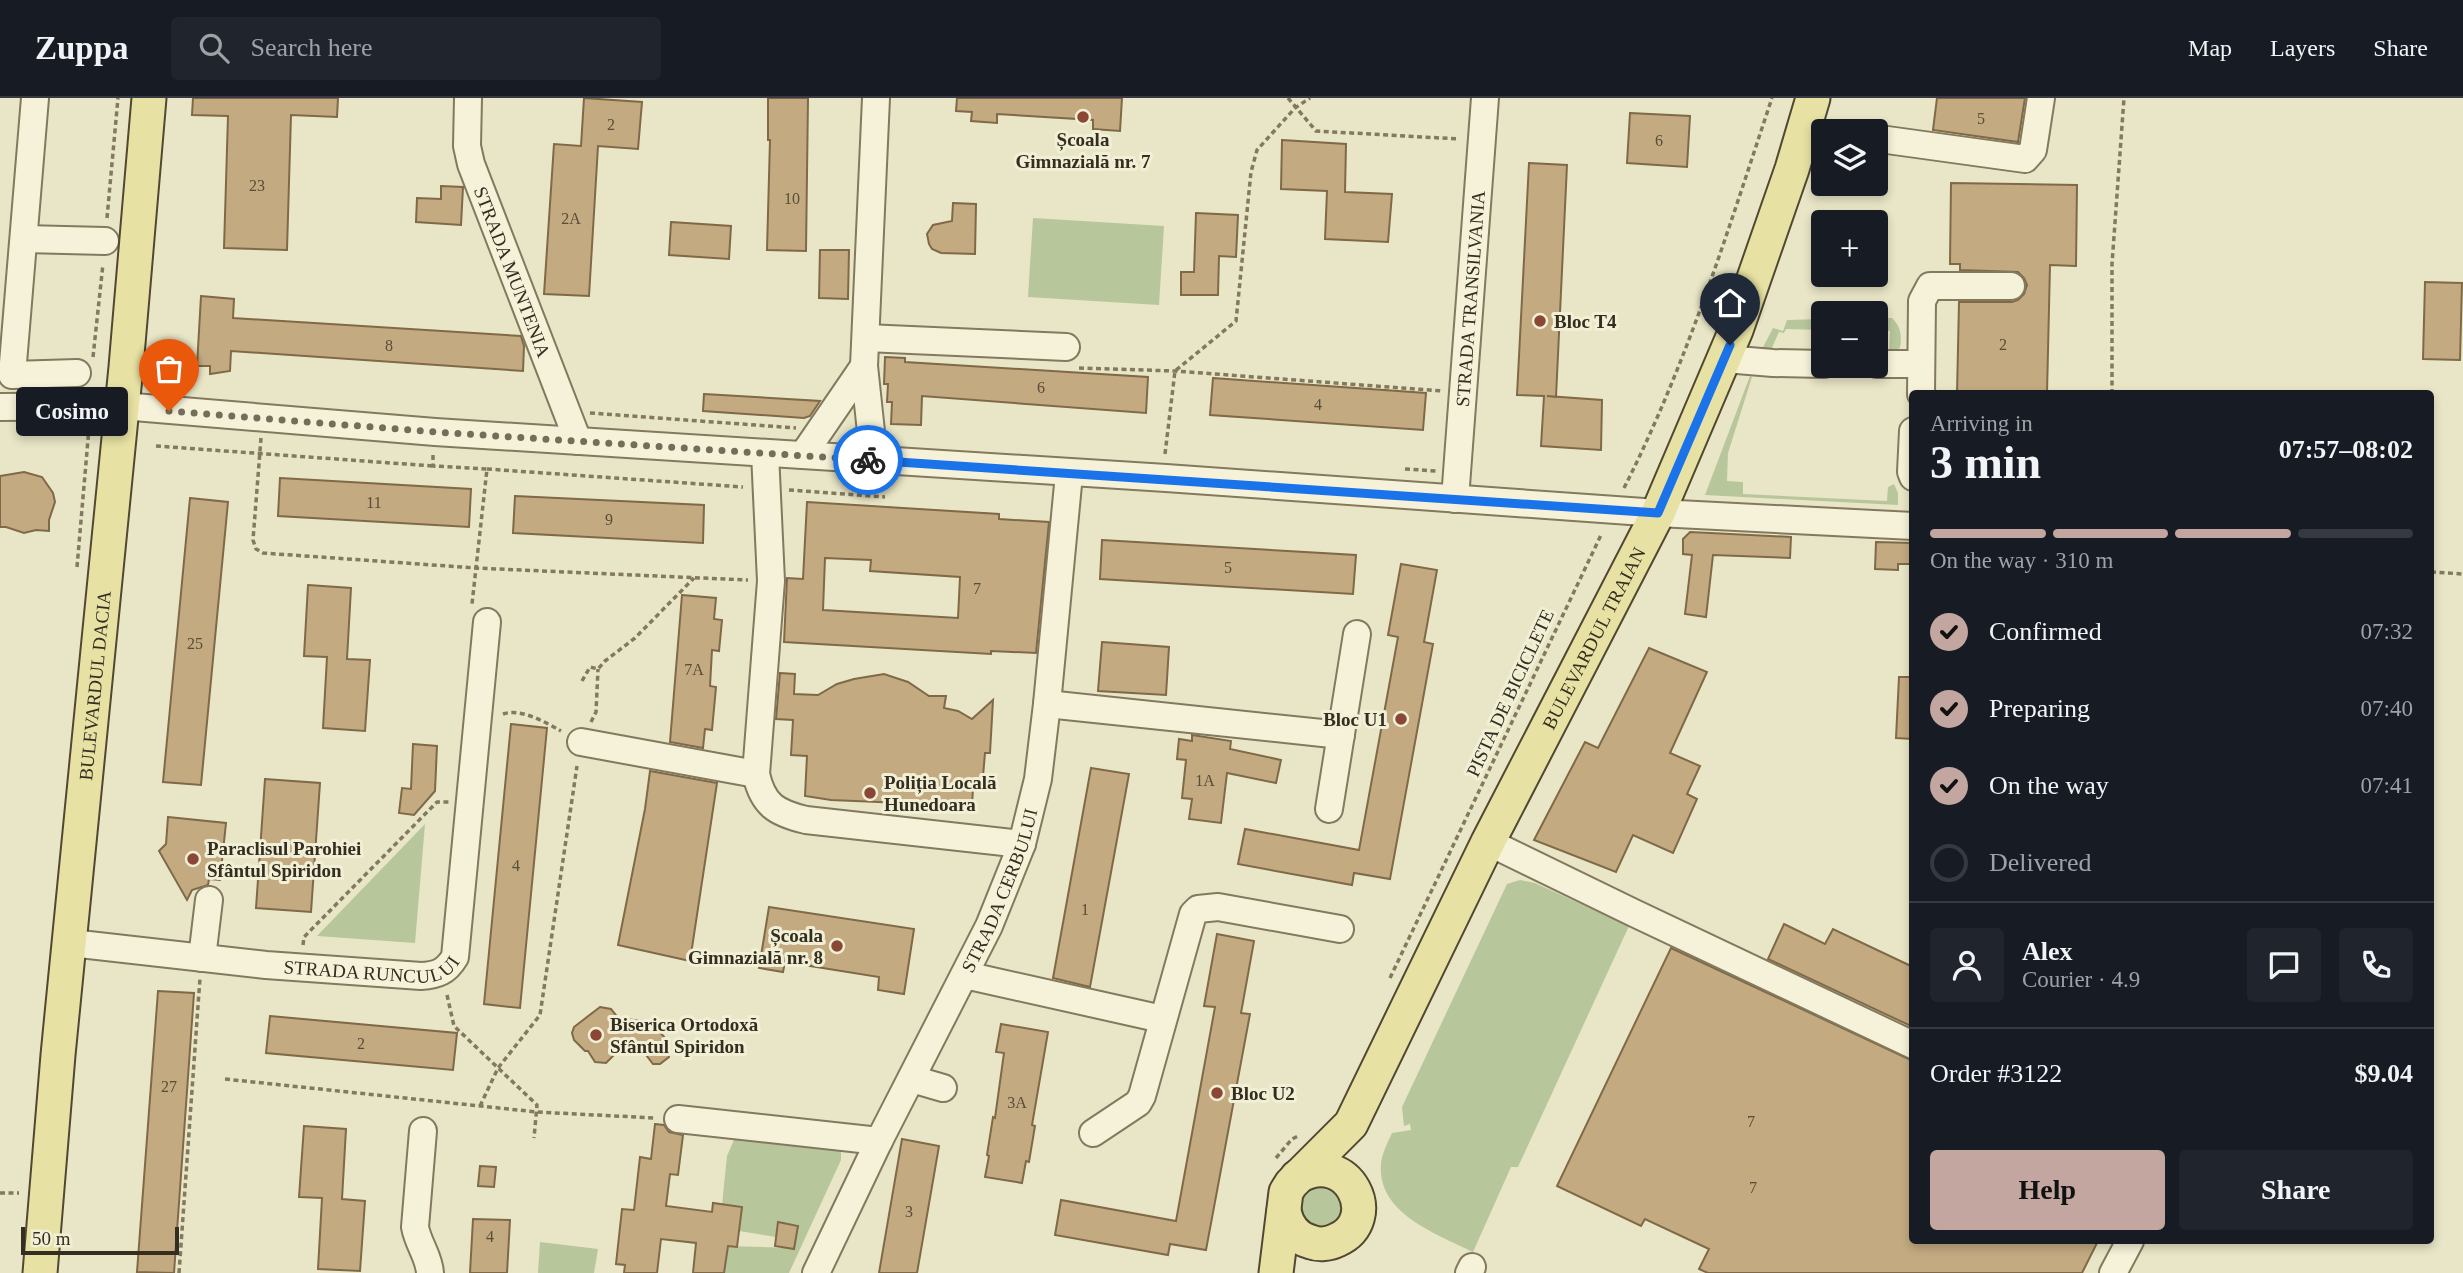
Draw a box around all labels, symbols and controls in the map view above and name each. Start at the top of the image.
search box [171,17,661,80]
icon: search [195,29,233,67]
text: Zuppa [35,30,129,66]
text: Search here [251,33,373,62]
text: Map [2188,35,2232,61]
text: Layers [2270,35,2335,61]
text: Share [2373,35,2428,61]
marker: Școala Gimnazială nr. 7 [1075,109,1091,125]
house number: 5 [1977,110,1985,127]
house number: 2 [607,116,615,133]
map controls [1811,119,1888,378]
button: layers [1811,119,1888,196]
place label: Școala Gimnazială nr. 7 [1016,129,1151,172]
house number: 6 [1655,132,1663,149]
house number: 23 [249,177,265,194]
street label: STRADA MUNTENIA [470,184,555,360]
street label: STRADA TRANSILVANIA [1451,189,1489,407]
house number: 10 [784,190,800,207]
house number: 2A [561,210,581,227]
button: + [1811,210,1888,287]
pin [1700,273,1760,345]
icon: home [1711,284,1749,322]
button: − [1811,301,1888,378]
place label: Bloc T4 [1554,311,1617,332]
marker: Bloc T4 [1532,313,1548,329]
house number: 2 [1999,336,2007,353]
house number: 8 [385,337,393,354]
pin [139,339,199,411]
icon: bag [150,350,188,388]
house number: 6 [1037,379,1045,396]
callout: Cosimo [15,386,127,436]
house number: 4 [1314,396,1322,413]
text: Cosimo [35,399,109,424]
text: Arriving in [1930,411,2033,436]
courier [833,425,903,495]
text: 07:57–08:02 [2279,435,2413,464]
text: 3 min [1930,437,2041,488]
icon: bike [849,441,887,479]
house number: 11 [366,494,382,511]
house number: 9 [605,511,613,528]
street label: BULEVARDUL TRAIAN [1538,543,1649,733]
text: On the way · 310 m [1930,548,2113,573]
house number: 5 [1224,559,1232,576]
house number: 7 [973,580,981,597]
street label: BULEVARDUL DACIA [75,589,114,781]
street label: PISTA DE BICICLETE [1462,606,1558,780]
icon: check [1930,613,1968,651]
text: Confirmed [1989,617,2102,646]
text: 07:32 [2361,619,2413,644]
house number: 25 [187,635,203,652]
house number: 7A [684,661,704,678]
icon: check [1930,690,1968,728]
text: Preparing [1989,694,2090,723]
text: 07:40 [2361,696,2413,721]
place label: Bloc U1 [1323,709,1387,730]
marker: Bloc U1 [1393,711,1409,727]
icon: check [1930,767,1968,805]
text: On the way [1989,771,2109,800]
place label: Poliția Locală Hunedoara [884,772,997,815]
house number: 1A [1195,772,1215,789]
text: 07:41 [2361,773,2413,798]
marker: Poliția Locală Hunedoara [862,785,878,801]
street label: STRADA CERBULUI [957,806,1041,975]
place label: Paraclisul Parohiei Sfântul Spiridon [207,838,361,881]
text: Delivered [1989,848,2092,877]
marker: Paraclisul Parohiei Sfântul Spiridon [185,851,201,867]
house number: 4 [512,857,520,874]
house number: 1 [1081,901,1089,918]
place label: Școala Gimnazială nr. 8 [688,925,823,968]
button: person [1930,928,2004,1002]
button: chat [2247,928,2321,1002]
button: phone [2339,928,2413,1002]
text: Alex [2022,937,2073,966]
marker: Școala Gimnazială nr. 8 [829,938,845,954]
street label: STRADA RUNCULUI [283,952,463,987]
text: Courier · 4.9 [2022,967,2140,992]
place label: Biserica Ortodoxă Sfântul Spiridon [610,1014,759,1057]
marker: Biserica Ortodoxă Sfântul Spiridon [588,1027,604,1043]
house number: 2 [357,1035,365,1052]
text: Order #3122 [1930,1059,2062,1088]
text: $9.04 [2355,1059,2413,1088]
house number: 27 [161,1078,177,1095]
place label: Bloc U2 [1231,1083,1295,1104]
marker: Bloc U2 [1209,1085,1225,1101]
house number: 3A [1007,1094,1027,1111]
house number: 7 [1747,1113,1755,1130]
button: Help [1930,1150,2165,1230]
button: Share [2179,1150,2413,1230]
house number: 7 [1749,1179,1757,1196]
house number: 3 [905,1203,913,1220]
scale bar [21,1224,178,1256]
text: 50 m [32,1228,71,1249]
house number: 4 [486,1228,494,1245]

